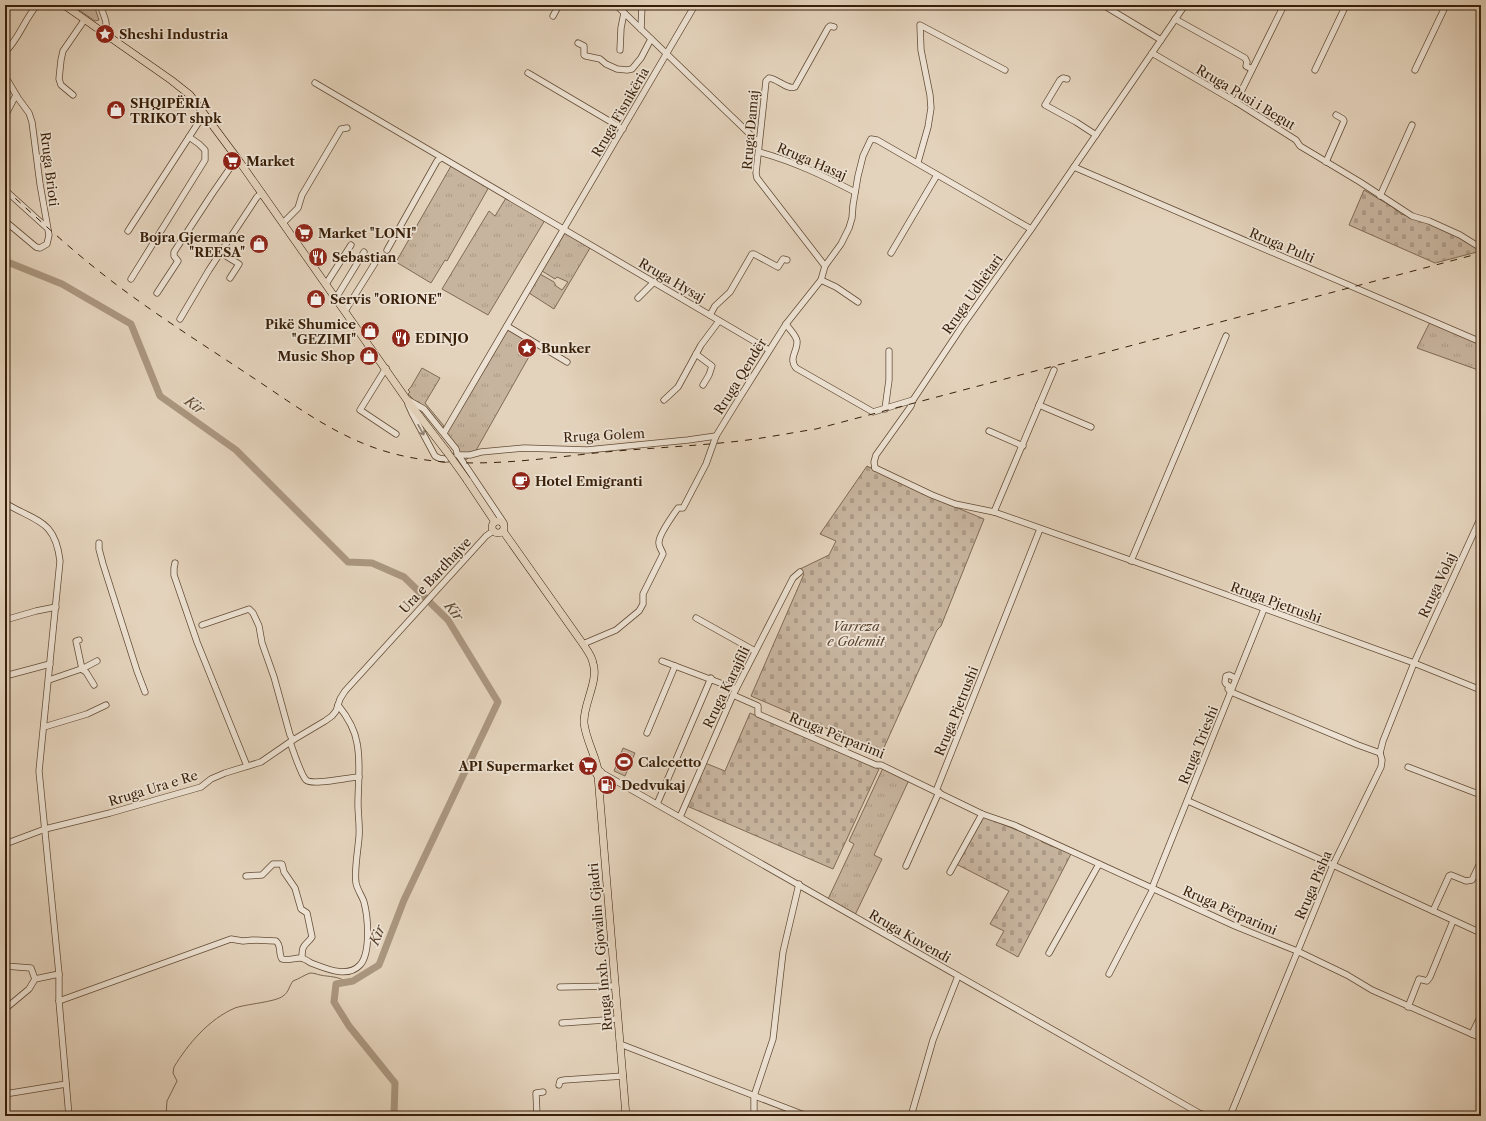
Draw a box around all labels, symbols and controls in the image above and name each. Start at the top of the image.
place icon: Sheshi Industria [94,23,116,45]
place label: Sheshi Industria [119,26,229,42]
street label: Rruga Pusi i Begut [1193,61,1299,133]
street label: Rruga Fisnikëria [588,64,652,160]
street label: Rruga Damaj [739,89,761,171]
place label: SHQIPËRIA TRIKOT shpk [130,95,222,126]
shop icon: SHQIPËRIA TRIKOT shpk [105,99,127,121]
street label: Rruga Brioti [37,131,63,207]
street label: Rruga Hasaj [775,139,849,183]
supermarket icon: Market [221,150,243,172]
place label: Market [246,153,296,169]
supermarket icon: Market "LONI" [293,222,315,244]
street label: Rruga Pulti [1247,224,1317,266]
place label: Market "LONI" [318,225,416,241]
place label: Bojra Gjermane "REESA" [139,229,245,260]
shop icon: Bojra Gjermane "REESA" [248,233,270,255]
restaurant icon: Sebastian [307,246,329,268]
place label: Sebastian [332,249,396,265]
street label: Rruga Udhëtari [939,251,1005,337]
street label: Rruga Hysaj [636,255,708,305]
shop icon: Servis "ORIONE" [305,288,327,310]
place label: Servis "ORIONE" [330,291,442,307]
place label: Pikë Shumice "GEZIMI" [265,316,356,347]
shop icon: Pikë Shumice "GEZIMI" [359,320,381,342]
restaurant icon: EDINJO [390,327,412,349]
place label: EDINJO [415,330,469,346]
street label: Rruga Qendër [710,334,770,417]
place icon: Bunker [516,337,538,359]
place label: Bunker [541,340,591,356]
shop icon: Music Shop [358,345,380,367]
place label: Music Shop [278,348,355,364]
water label: Kir [181,391,210,419]
one-way arrow [418,423,425,435]
street label: Rruga Golem [563,425,645,445]
cafe icon: Hotel Emigranti [510,470,532,492]
place label: Hotel Emigranti [535,473,643,489]
street label: Ura e Bardhajve [396,534,474,616]
street label: Rruga Volaj [1415,550,1459,620]
street label: Rruga Pjetrushi [1228,578,1324,626]
water label: Kir [440,597,468,626]
park label: Varreza e Golemit [827,618,886,649]
street label: Rruga Karajfili [699,643,753,730]
street label: Rruga Pjetrushi [931,664,981,758]
street label: Rruga Trieshi [1175,703,1221,786]
street label: Rruga Përparimi [787,709,887,761]
sports icon: Calccetto [613,751,635,773]
place label: Calccetto [638,754,701,770]
supermarket icon: API Supermarket [577,755,599,777]
place label: API Supermarket [458,758,575,774]
street label: Rruga Ura e Re [106,767,200,809]
fuel station icon: Dedvukaj [596,774,618,796]
place label: Dedvukaj [621,777,685,793]
street label: Rruga Pisha [1291,848,1335,922]
street label: Rruga Inxh. Gjovalin Gjadri [585,862,615,1032]
street label: Rruga Përparimi [1180,882,1280,938]
street label: Rruga Kuvendi [866,906,954,966]
water label: Kir [365,921,390,949]

